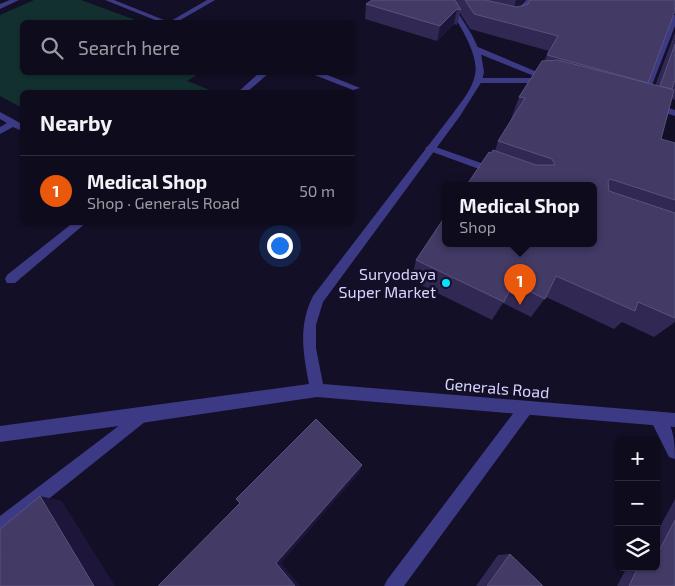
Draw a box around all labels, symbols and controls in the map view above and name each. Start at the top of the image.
search box [20,20,355,75]
icon: search [38,34,66,62]
text: Search here [78,36,180,59]
text: Nearby [40,110,112,135]
text: Medical Shop [87,170,207,193]
text: 1 [53,181,59,200]
text: 50 m [299,181,335,200]
popup [442,182,597,247]
text: Shop · Generals Road [87,193,240,212]
text: Medical Shop [459,194,580,217]
text: Shop [459,217,496,236]
your location [267,233,293,259]
place label: Suryodaya Super Market [339,264,436,301]
pin: 1 [504,264,536,305]
marker: Suryodaya Super Market [440,277,452,289]
street label: Generals Road [444,373,550,402]
map controls [615,436,660,571]
button: + [615,436,660,481]
button: − [615,481,660,526]
button: layers [615,526,660,571]

